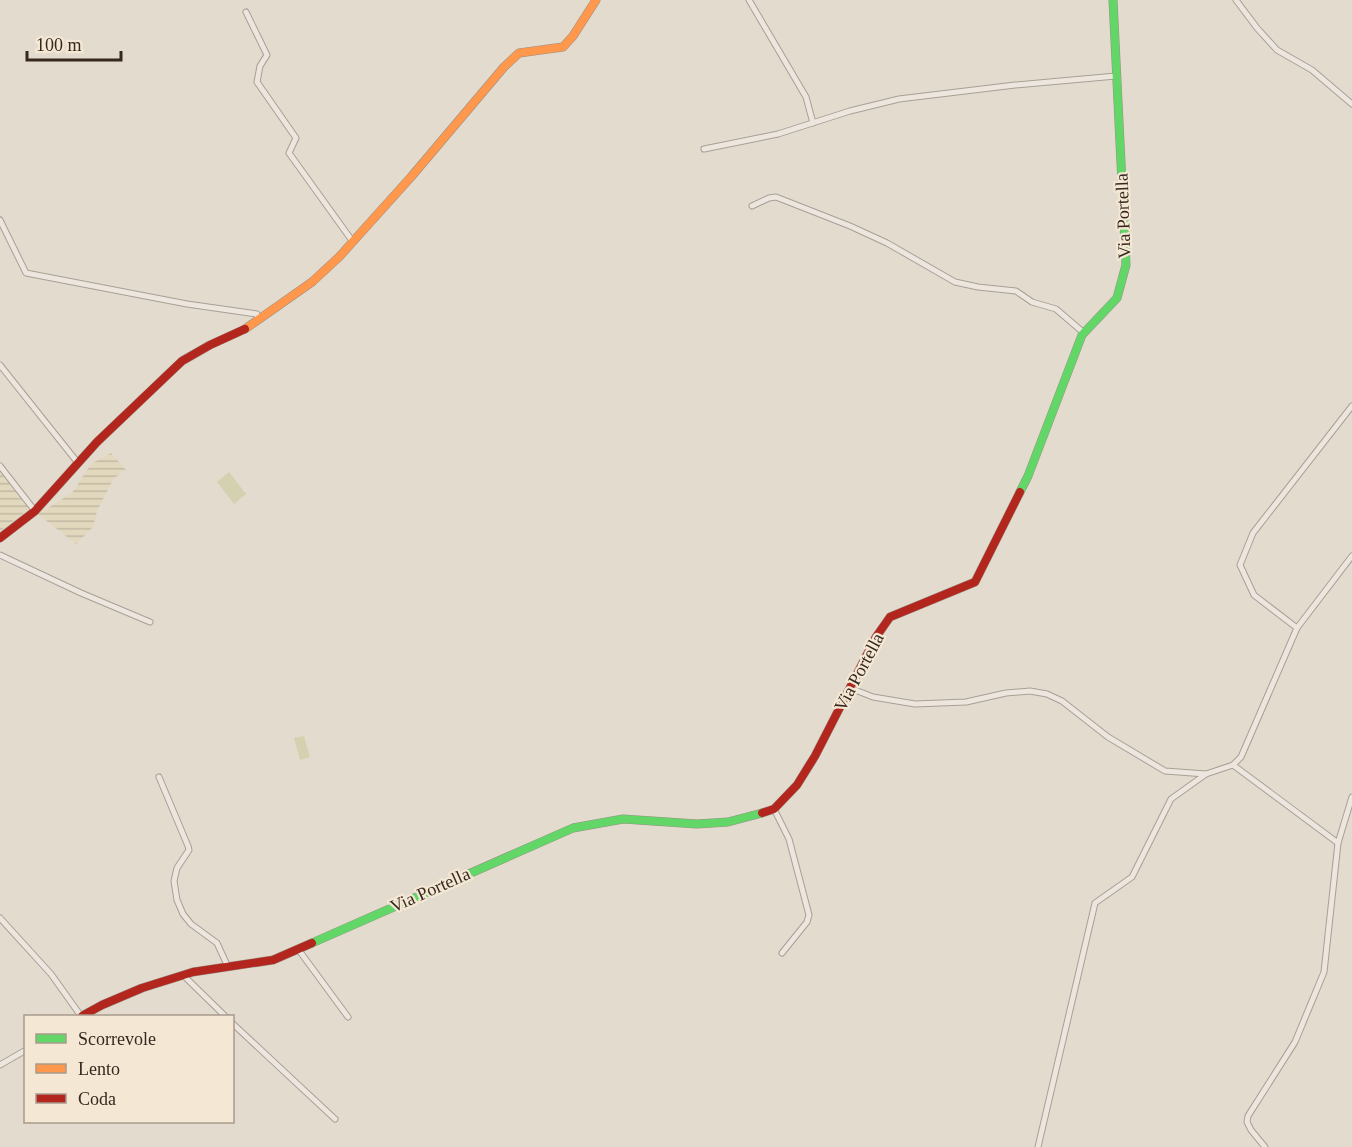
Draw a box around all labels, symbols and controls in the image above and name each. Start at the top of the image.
scale bar [27,24,122,62]
text: 100 m [36,35,82,55]
street label: Via Portella [1112,173,1134,259]
street label: Via Portella [830,630,888,714]
street label: Via Portella [387,863,473,917]
legend [24,1015,234,1123]
text: Scorrevole [78,1029,156,1049]
text: Lento [78,1059,120,1079]
text: Coda [78,1089,116,1109]

